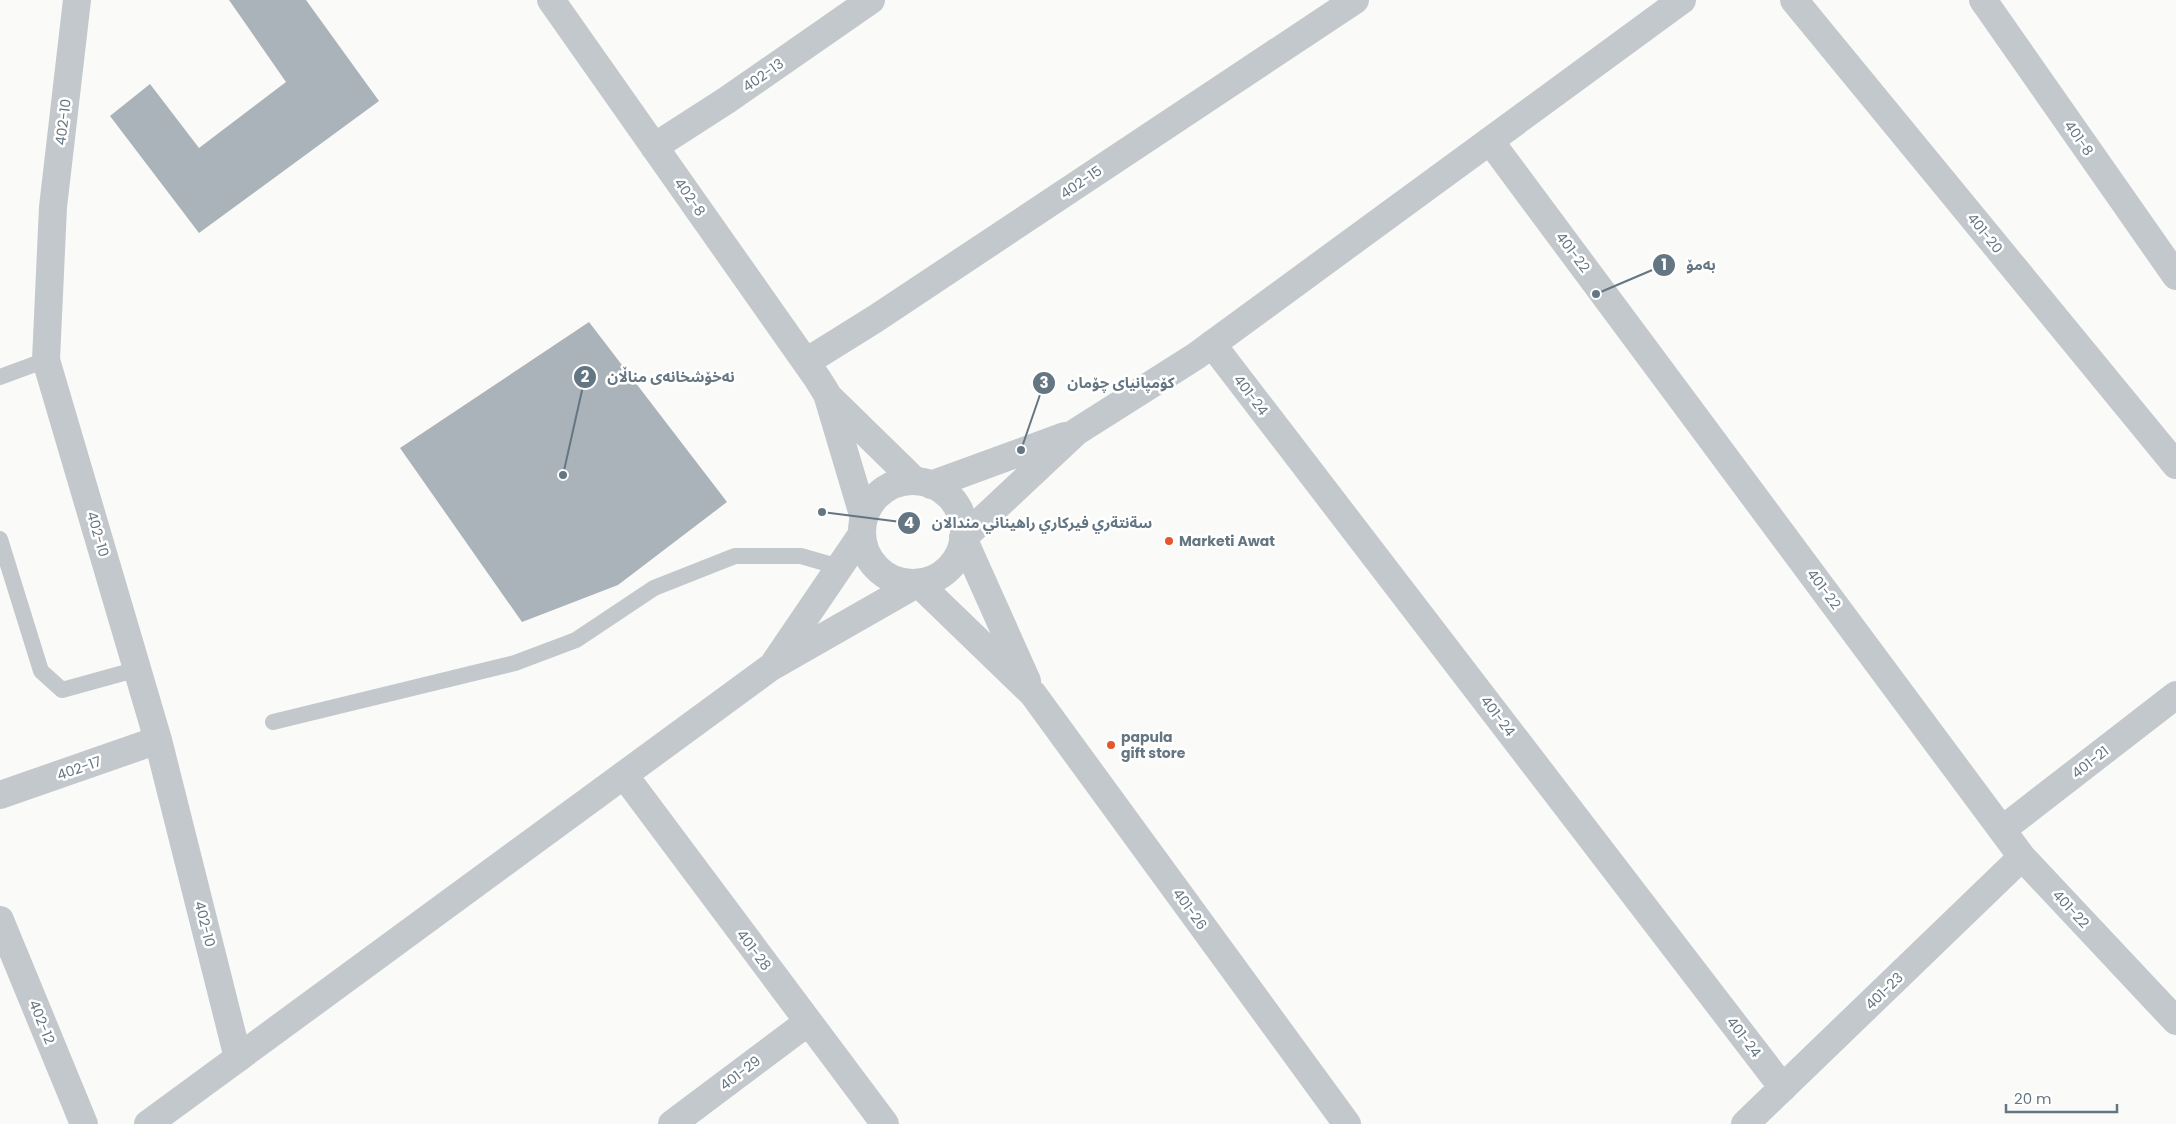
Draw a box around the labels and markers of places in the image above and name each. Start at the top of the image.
callout: بەمۆ [1652,250,1726,280]
callout: نەخۆشخانەی مناڵان [572,362,745,392]
callout: کۆمپانیای چۆمان [1032,368,1184,398]
callout: سةنتةري فيركاري راهيناني مندالان [897,508,1162,538]
place label: Marketi Awat [1179,531,1275,551]
marker: Marketi Awat [1163,535,1175,547]
place label: papula gift store [1121,727,1186,763]
marker: papula gift store [1105,739,1117,751]

